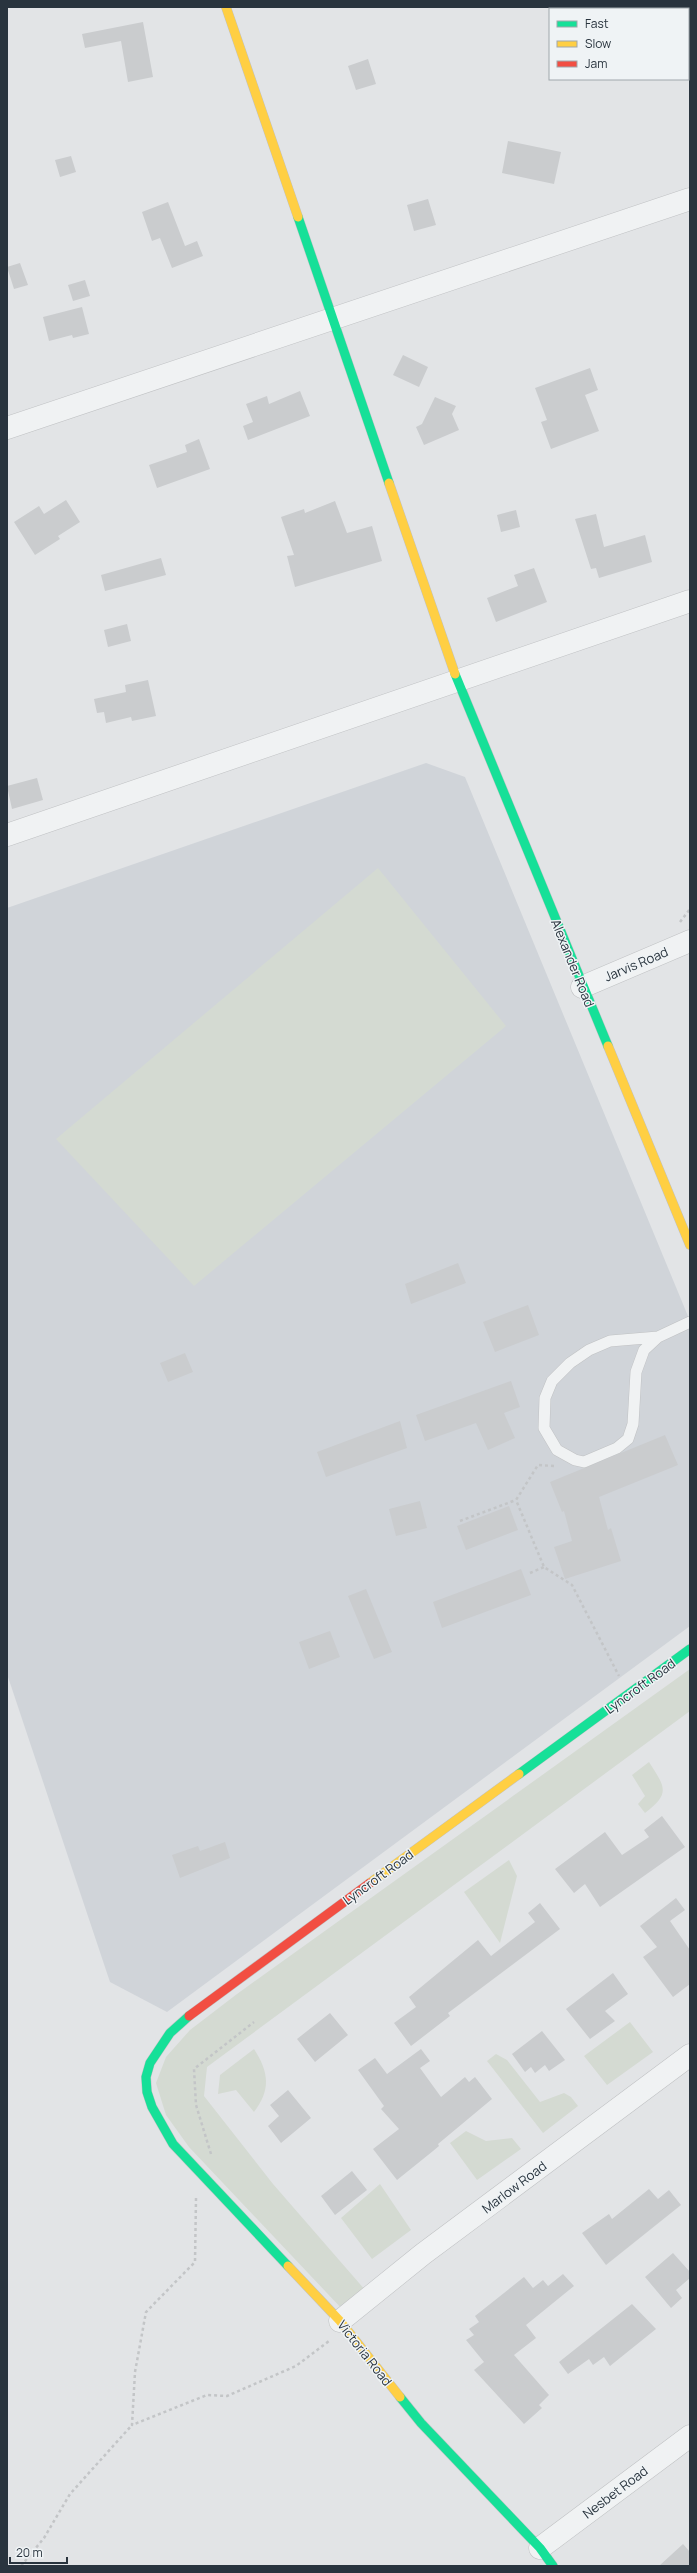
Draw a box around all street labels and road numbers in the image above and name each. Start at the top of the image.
street label: Alexander Road [547,916,599,1010]
street label: Jarvis Road [601,942,671,986]
street label: Lyncroft Road [601,1654,679,1718]
street label: Lyncroft Road [339,1845,417,1909]
street label: Marlow Road [478,2157,550,2217]
street label: Victoria Road [334,2316,396,2390]
street label: Nesbet Road [579,2462,651,2522]

